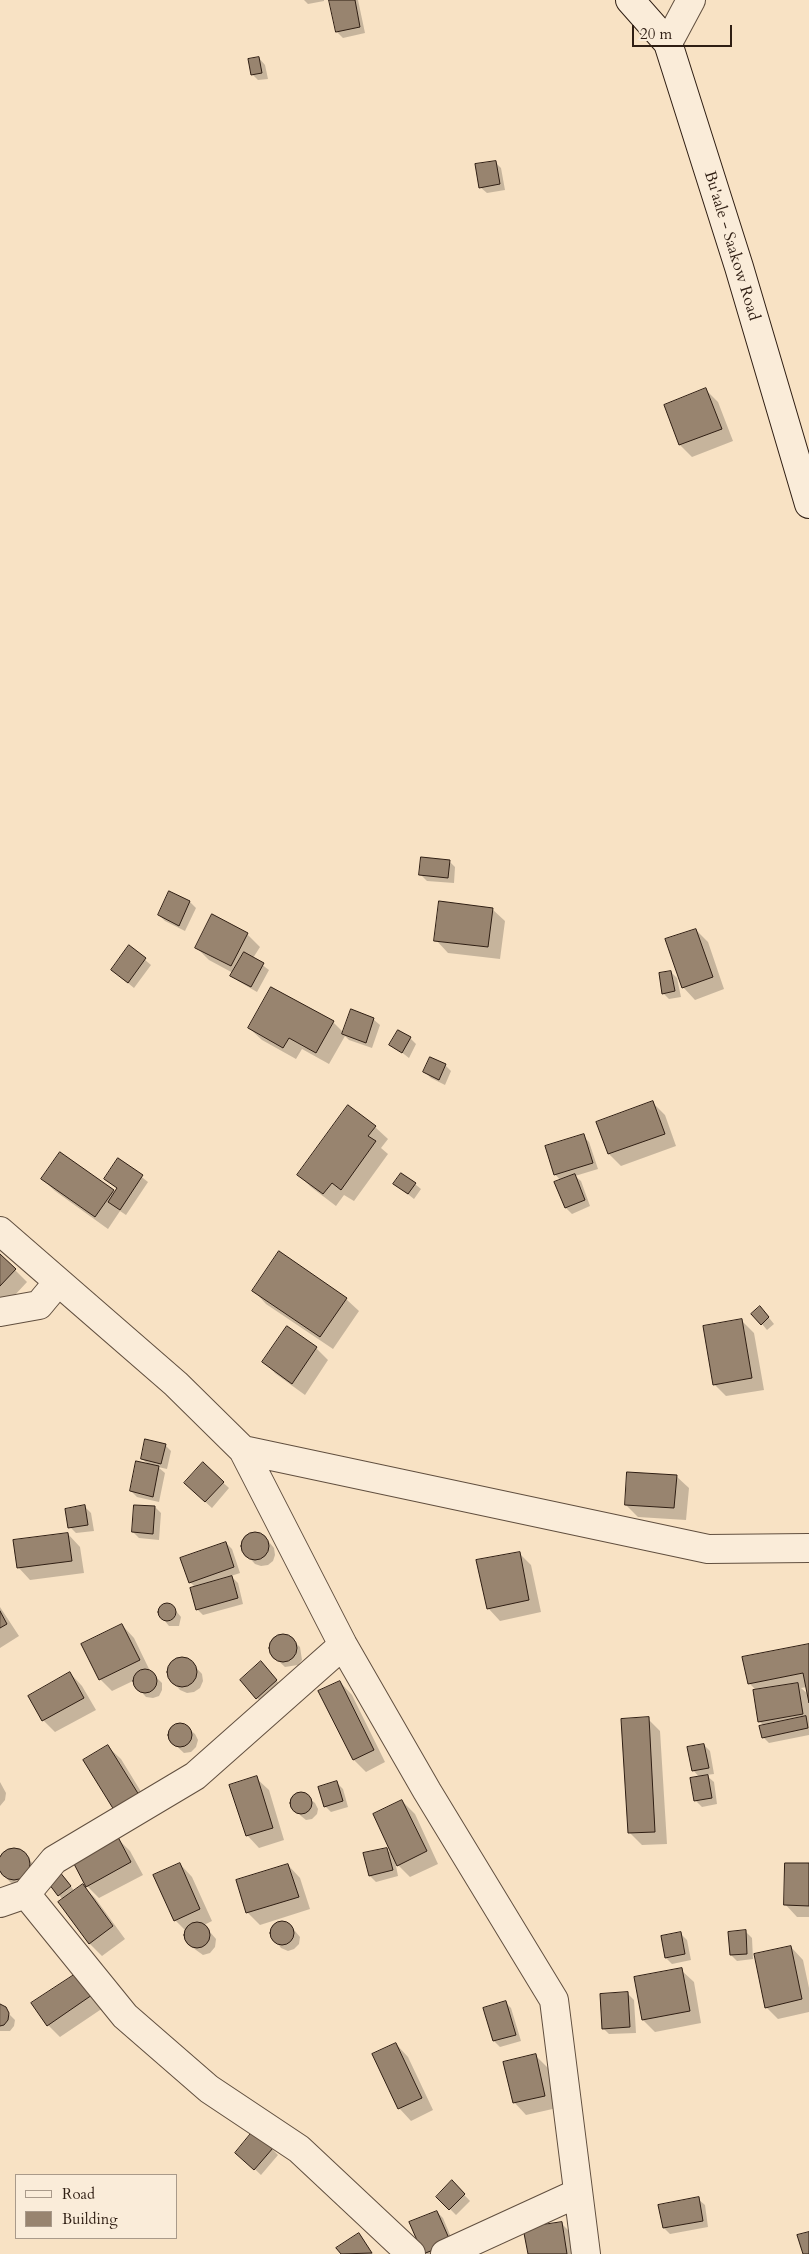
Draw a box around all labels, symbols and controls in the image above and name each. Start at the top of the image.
scale bar [634,15,734,47]
text: 20 m [640,24,672,44]
street label: Bu'aale - Saakow Road [699,169,763,323]
legend [15,2174,178,2239]
text: Road [62,2184,95,2204]
text: Building [62,2209,118,2229]

